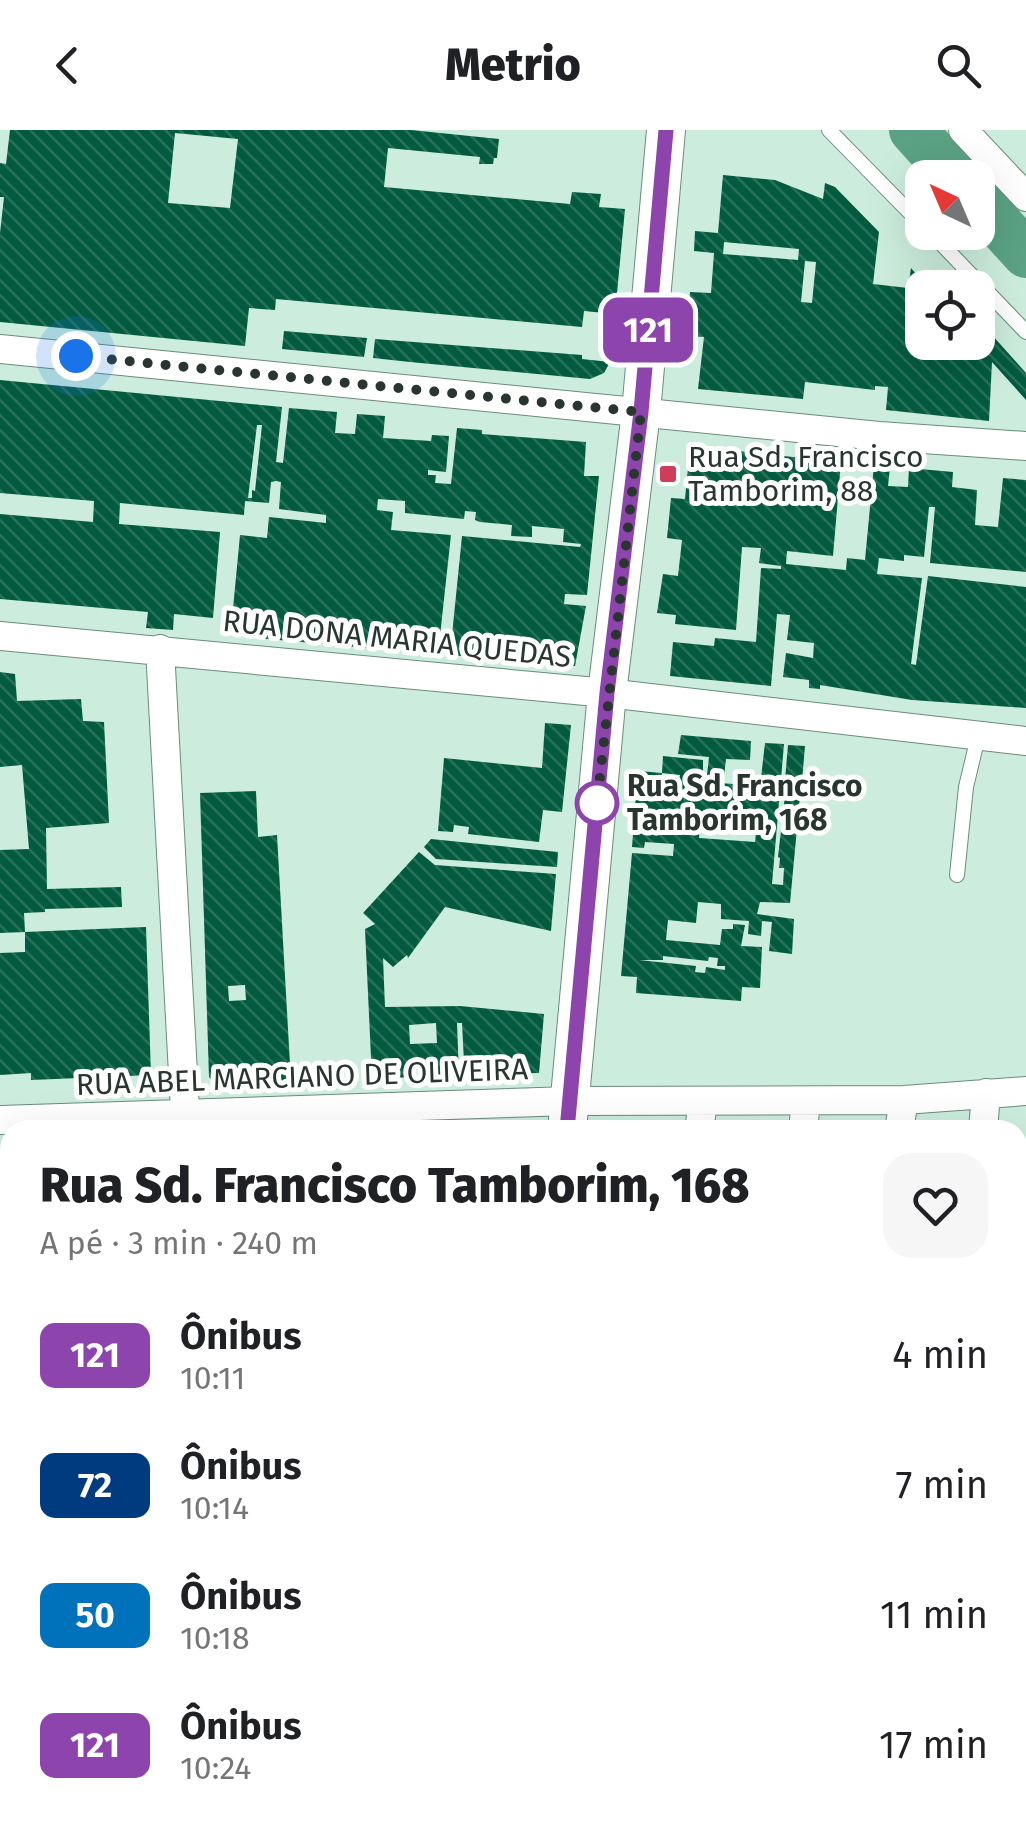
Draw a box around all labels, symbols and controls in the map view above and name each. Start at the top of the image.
icon: back [40,38,95,93]
text: Metrio [445,38,581,92]
icon: search [931,38,986,93]
north arrow [905,160,995,250]
map controls [905,160,995,360]
button: locate [905,270,995,360]
line badge: 121 [590,298,706,362]
text: 121 [623,309,673,351]
your location [51,331,101,381]
place label: Rua Sd. Francisco Tamborim, 88 [688,439,924,509]
marker: Rua Sd. Francisco Tamborim, 88 [657,463,679,485]
street label: RUA DONA MARIA QUEDAS [221,603,573,675]
place label: Rua Sd. Francisco Tamborim, 168 [627,768,863,838]
marker: Rua Sd. Francisco Tamborim, 168 [576,782,618,824]
street label: RUA ABEL MARCIANO DE OLIVEIRA [75,1051,529,1103]
button: heart [883,1153,988,1258]
text: Rua Sd. Francisco Tamborim, 168 [40,1157,750,1215]
text: A pé · 3 min · 240 m [40,1224,318,1262]
text: Ônibus [180,1313,302,1359]
text: 4 min [892,1332,988,1378]
text: 121 [70,1334,120,1376]
text: 10:11 [180,1359,245,1397]
text: Ônibus [180,1443,302,1489]
text: 7 min [896,1462,988,1508]
text: 72 [78,1464,112,1506]
text: 10:14 [180,1489,249,1527]
text: Ônibus [180,1573,302,1619]
text: 11 min [880,1592,988,1638]
text: 50 [75,1594,115,1636]
text: 10:18 [180,1619,250,1657]
text: Ônibus [180,1703,302,1749]
text: 17 min [879,1722,988,1768]
text: 121 [70,1724,120,1766]
text: 10:24 [180,1749,251,1787]

